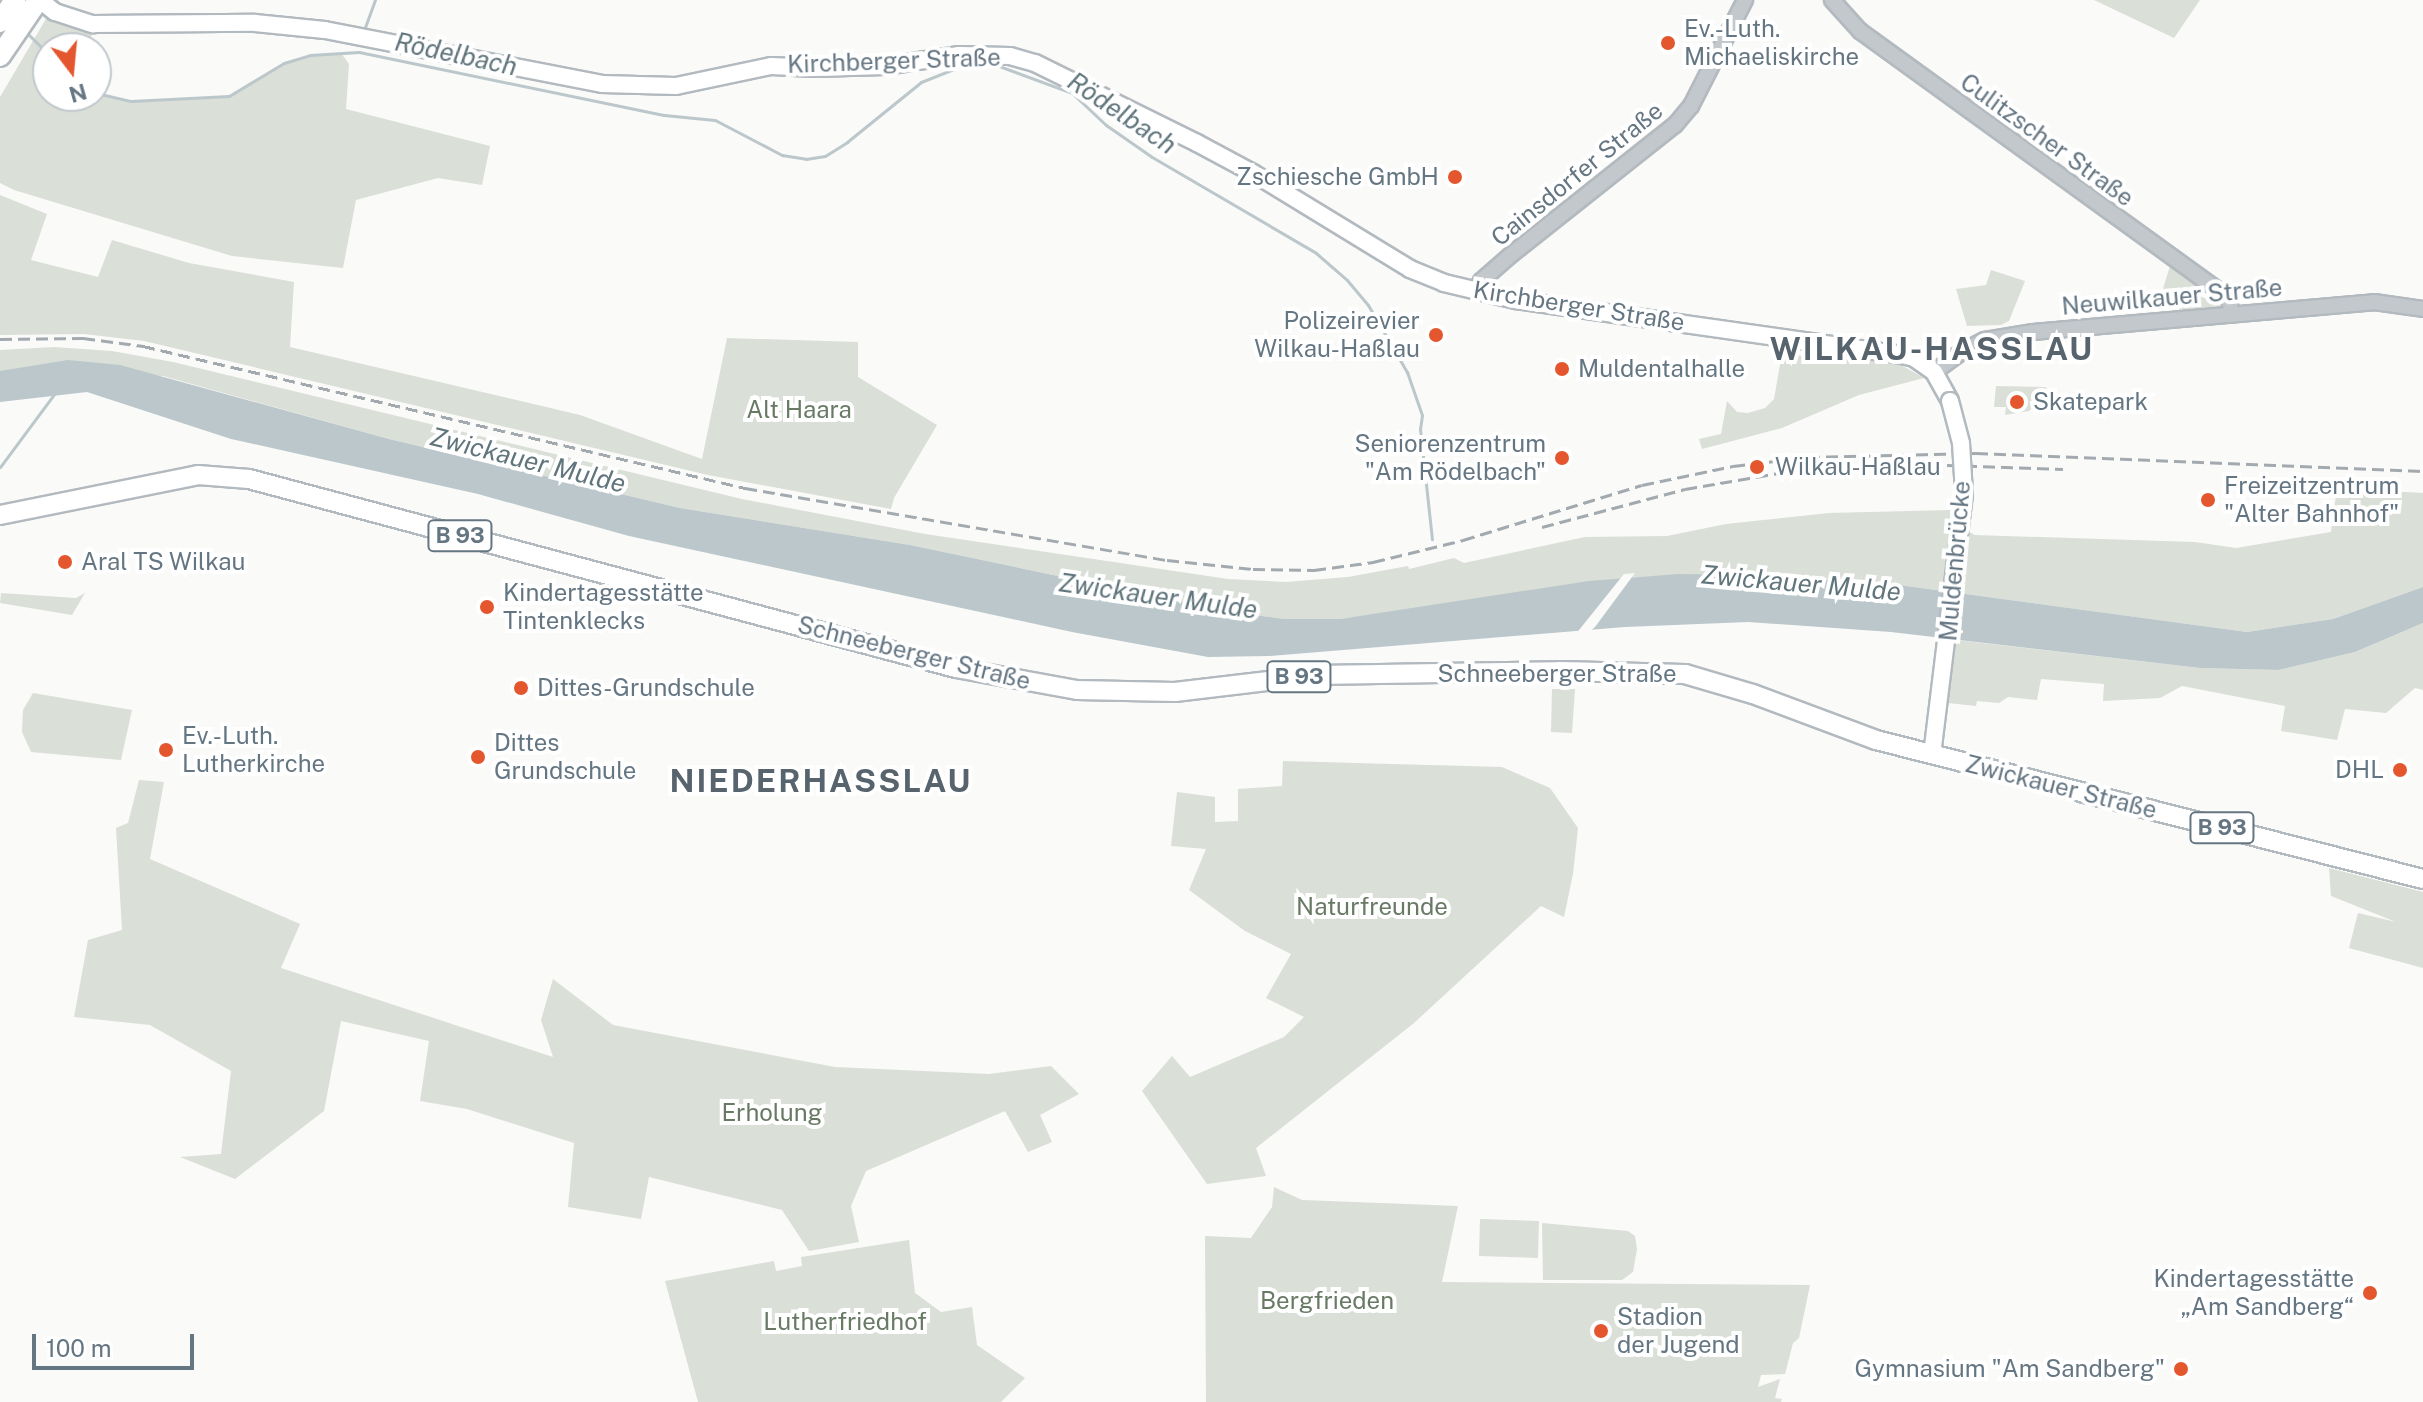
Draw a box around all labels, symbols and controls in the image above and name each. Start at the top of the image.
place label: Ev.-Luth. Michaeliskirche [1684,15,1859,71]
water label: Rödelbach [392,26,520,82]
north arrow [32,32,112,112]
marker: Ev.-Luth. Michaeliskirche [1659,34,1677,52]
street label: Kirchberger Straße [787,43,1001,79]
water label: Rödelbach [1062,65,1182,161]
street label: Culitzscher Straße [1955,67,2139,213]
text: N [66,78,90,108]
street label: Cainsdorfer Straße [1486,96,1668,252]
place label: Zschiesche GmbH [1236,163,1439,191]
marker: Zschiesche GmbH [1446,168,1464,186]
street label: Neuwilkauer Straße [2060,273,2284,321]
street label: Kirchberger Straße [1471,275,1687,337]
place label: Polizeirevier Wilkau-Haßlau [1254,307,1420,363]
marker: Polizeirevier Wilkau-Haßlau [1427,326,1445,344]
district label: WILKAU-HASSLAU [1770,330,2094,368]
place label: Muldentalhalle [1578,355,1745,383]
marker: Muldentalhalle [1553,360,1571,378]
place label: Skatepark [2033,388,2148,416]
marker: Skatepark [2008,393,2026,411]
park label: Alt Haara [746,396,852,424]
water label: Zwickauer Mulde [427,421,629,499]
place label: Seniorenzentrum "Am Rödelbach" [1354,430,1546,486]
marker: Seniorenzentrum "Am Rödelbach" [1553,449,1571,467]
place label: Wilkau-Haßlau [1775,453,1941,481]
marker: Wilkau-Haßlau [1746,456,1768,478]
place label: Freizeitzentrum "Alter Bahnhof" [2224,472,2399,528]
street label: Muldenbrücke [1934,480,1976,642]
marker: Freizeitzentrum "Alter Bahnhof" [2199,491,2217,509]
road number: B 93 [426,518,494,554]
place label: Aral TS Wilkau [81,548,246,576]
marker: Aral TS Wilkau [56,553,74,571]
water label: Zwickauer Mulde [1700,559,1902,607]
water label: Zwickauer Mulde [1057,567,1259,625]
place label: Kindertagesstätte Tintenklecks [503,579,704,635]
marker: Kindertagesstätte Tintenklecks [478,598,496,616]
street label: Schneeberger Straße [795,610,1033,696]
road number: B 93 [1265,659,1333,695]
street label: Schneeberger Straße [1437,660,1677,688]
place label: Dittes-Grundschule [537,674,755,702]
marker: Dittes-Grundschule [512,679,530,697]
place label: Ev.-Luth. Lutherkirche [182,722,325,778]
place label: Dittes Grundschule [494,729,636,785]
marker: Ev.-Luth. Lutherkirche [157,741,175,759]
marker: Dittes Grundschule [469,748,487,766]
street label: Zwickauer Straße [1962,749,2160,825]
place label: DHL [2335,756,2384,784]
marker: DHL [2391,761,2409,779]
district label: NIEDERHASSLAU [670,762,972,800]
road number: B 93 [2188,810,2256,846]
park label: Naturfreunde [1296,893,1448,921]
park label: Erholung [721,1099,823,1127]
place label: Kindertagesstätte „Am Sandberg“ [2153,1265,2354,1321]
marker: Kindertagesstätte „Am Sandberg“ [2361,1284,2379,1302]
park label: Bergfrieden [1260,1287,1394,1315]
place label: Stadion der Jugend [1617,1303,1740,1359]
park label: Lutherfriedhof [763,1308,927,1336]
scale bar [36,1318,198,1368]
marker: Stadion der Jugend [1592,1322,1610,1340]
text: 100 m [46,1334,112,1362]
place label: Gymnasium "Am Sandberg" [1855,1355,2165,1383]
marker: Gymnasium "Am Sandberg" [2172,1360,2190,1378]

